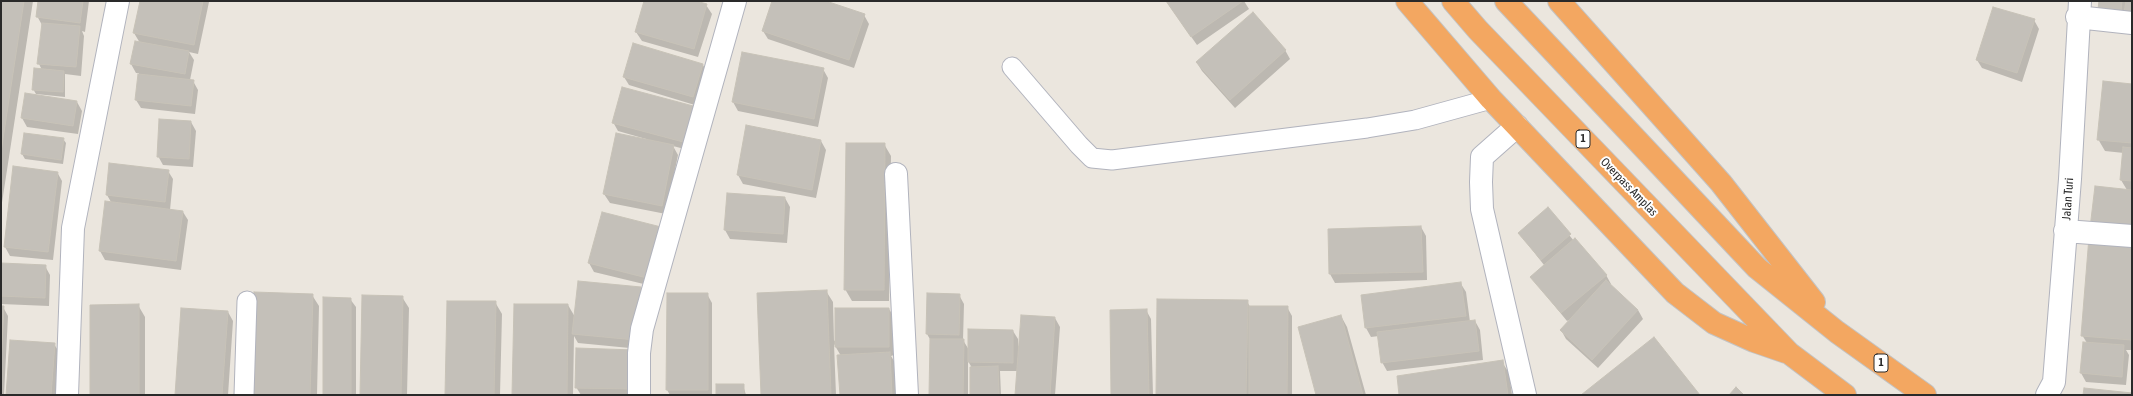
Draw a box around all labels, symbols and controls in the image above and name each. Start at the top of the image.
road number: 1 [1576,130,1590,148]
street label: Overpass Amplas [1598,155,1660,219]
street label: Jalan Turi [2059,177,2077,221]
road number: 1 [1874,354,1888,372]

